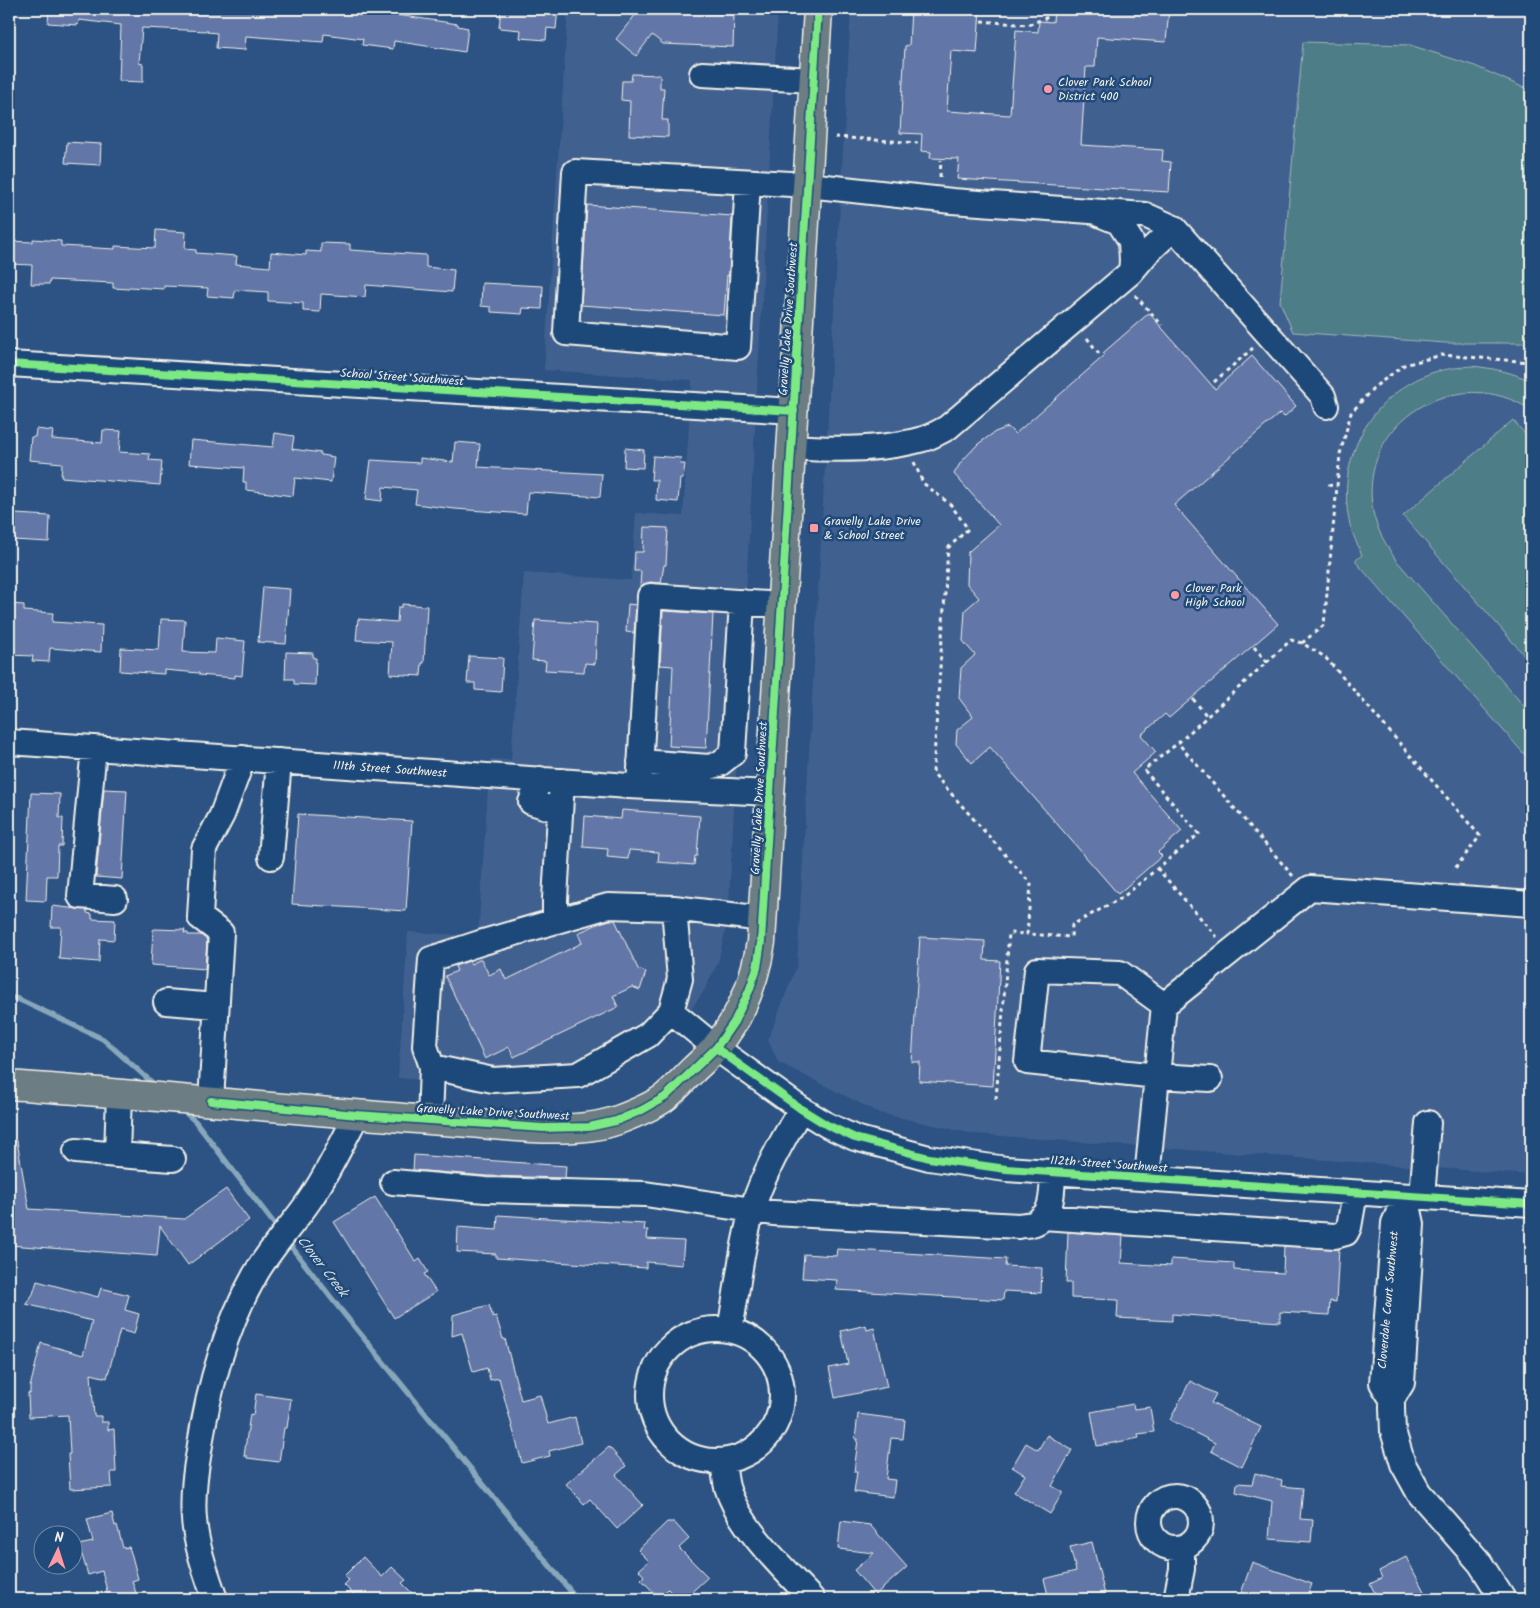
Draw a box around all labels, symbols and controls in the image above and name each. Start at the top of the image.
place label: Clover Park School District 400 [1058,73,1151,106]
marker: Clover Park School District 400 [1042,83,1054,95]
street label: Gravelly Lake Drive Southwest [774,241,803,396]
street label: School Street Southwest [340,364,465,391]
place label: Gravelly Lake Drive & School Street [824,512,921,545]
marker: Gravelly Lake Drive & School Street [808,522,820,534]
place label: Clover Park High School [1185,579,1245,612]
marker: Clover Park High School [1169,589,1181,601]
street label: Gravelly Lake Drive Southwest [746,721,773,875]
street label: 111th Street Southwest [332,756,448,783]
street label: Gravelly Lake Drive Southwest [416,1099,570,1126]
street label: 112th Street Southwest [1050,1151,1169,1178]
street label: Cloverdale Court Southwest [1373,1230,1404,1370]
water label: Clover Creek [291,1231,355,1304]
north arrow [32,1526,82,1576]
text: N [54,1527,64,1549]

